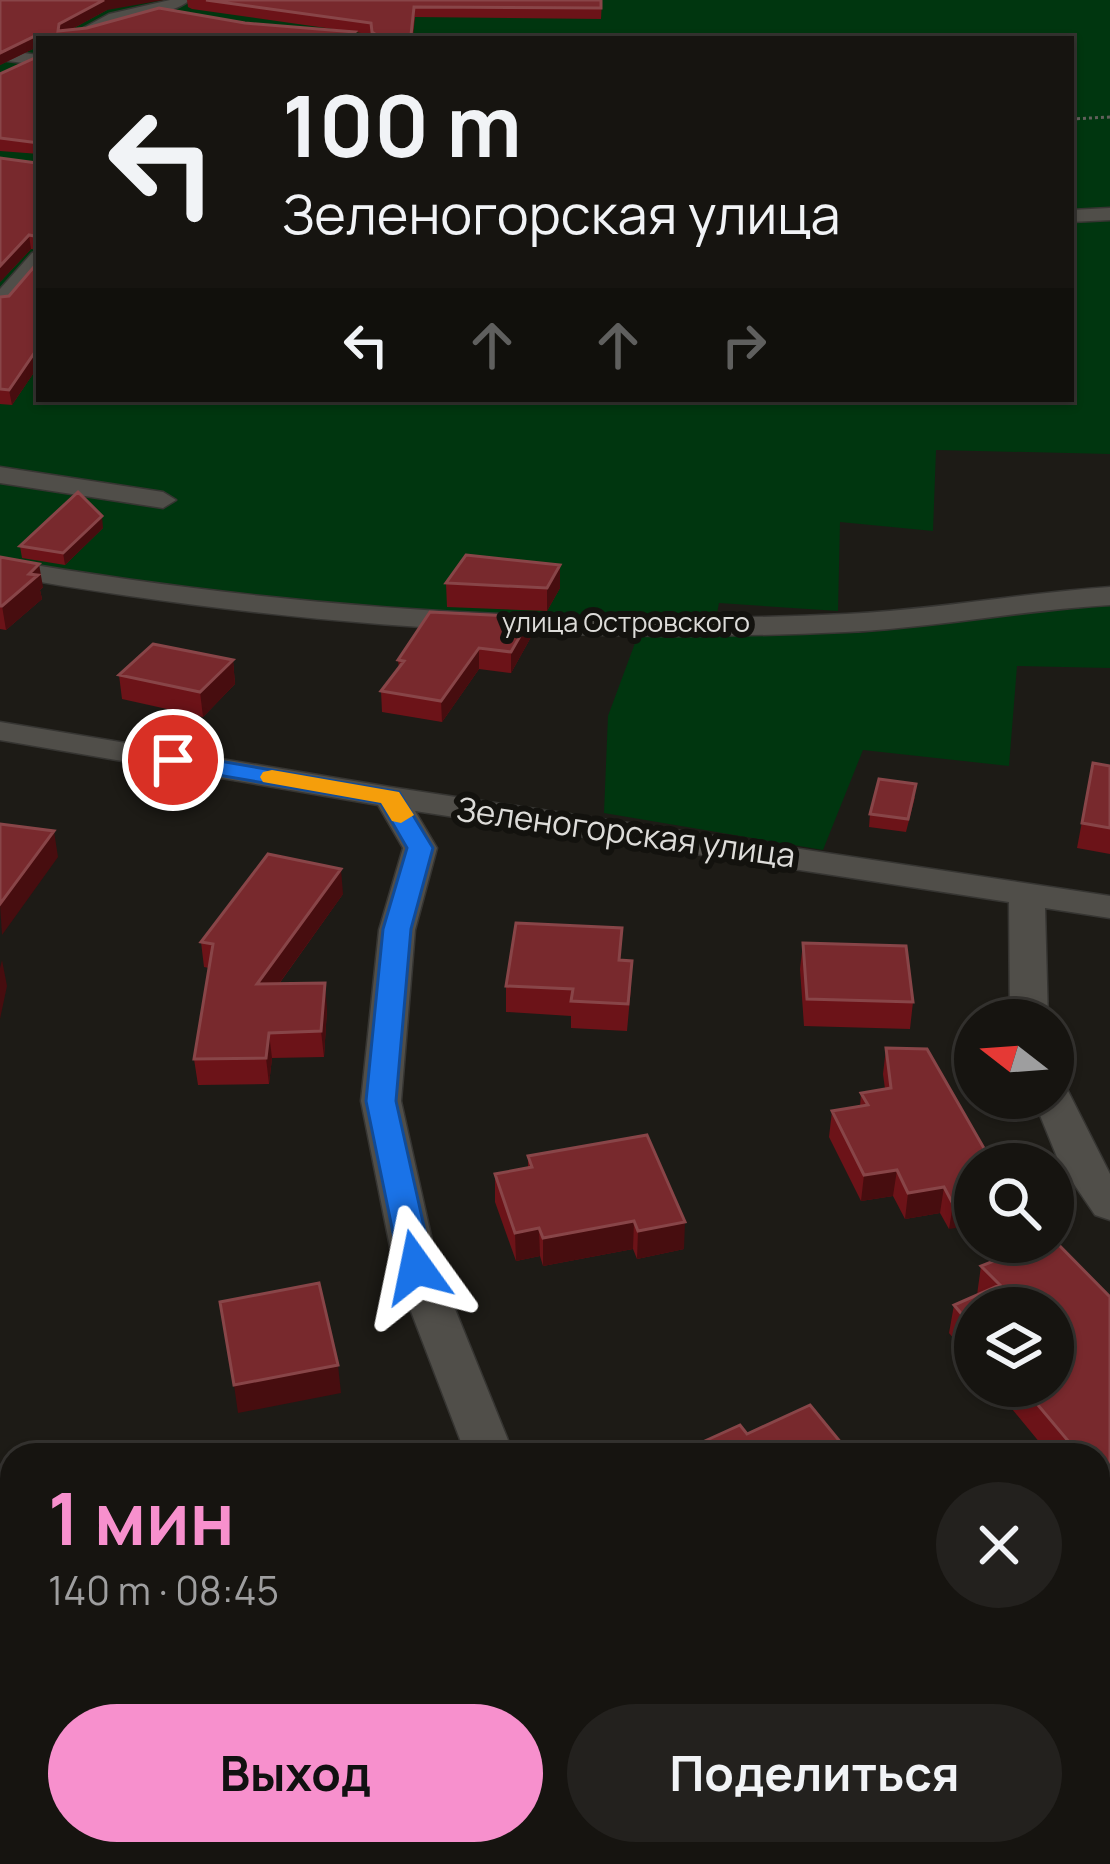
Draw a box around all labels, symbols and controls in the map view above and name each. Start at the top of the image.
text: 100 m [282,67,522,182]
icon: left [84,84,240,240]
text: Зеленогорская улица [282,176,841,250]
icon: left [333,312,399,378]
icon: ahead [459,312,525,378]
icon: ahead [585,312,651,378]
icon: right [711,312,777,378]
street label: улица Островского [502,603,750,640]
pin [122,709,224,811]
icon: arrive [140,727,206,793]
street label: Зеленогорская улица [454,785,798,878]
north arrow [954,999,1074,1119]
map controls [954,999,1074,1407]
button: search [954,1143,1074,1263]
position arrow [353,1204,479,1330]
button: layers [954,1287,1074,1407]
text: 1 мин [48,1468,235,1567]
button: close [936,1482,1062,1608]
text: 140 m · 08:45 [48,1563,279,1617]
button: Выход [48,1704,543,1842]
button: Поделиться [567,1704,1062,1842]

